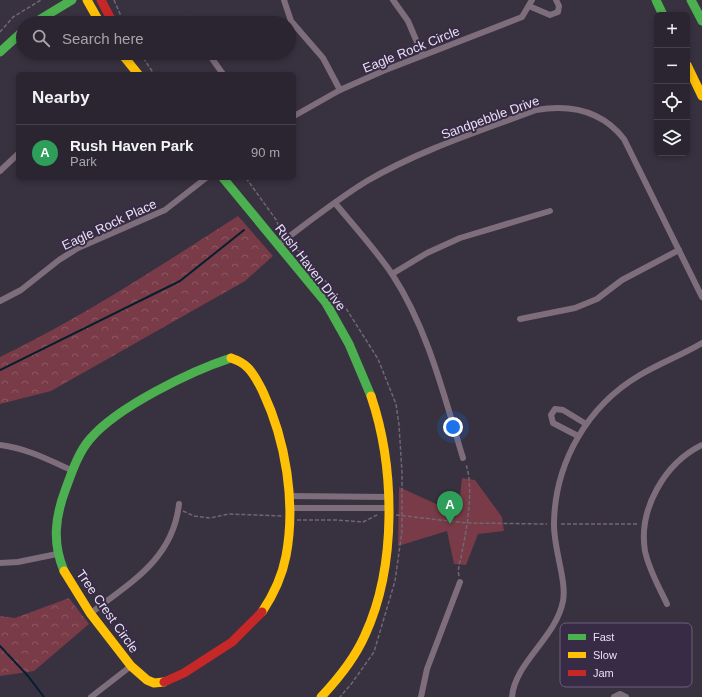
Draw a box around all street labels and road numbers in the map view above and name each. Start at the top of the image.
street label: Eagle Rock Circle [360,23,462,76]
street label: Sandpebble Drive [439,93,541,142]
street label: Eagle Rock Place [60,196,159,253]
street label: Rush Haven Drive [272,221,349,313]
street label: Tree Crest Circle [73,567,142,656]

